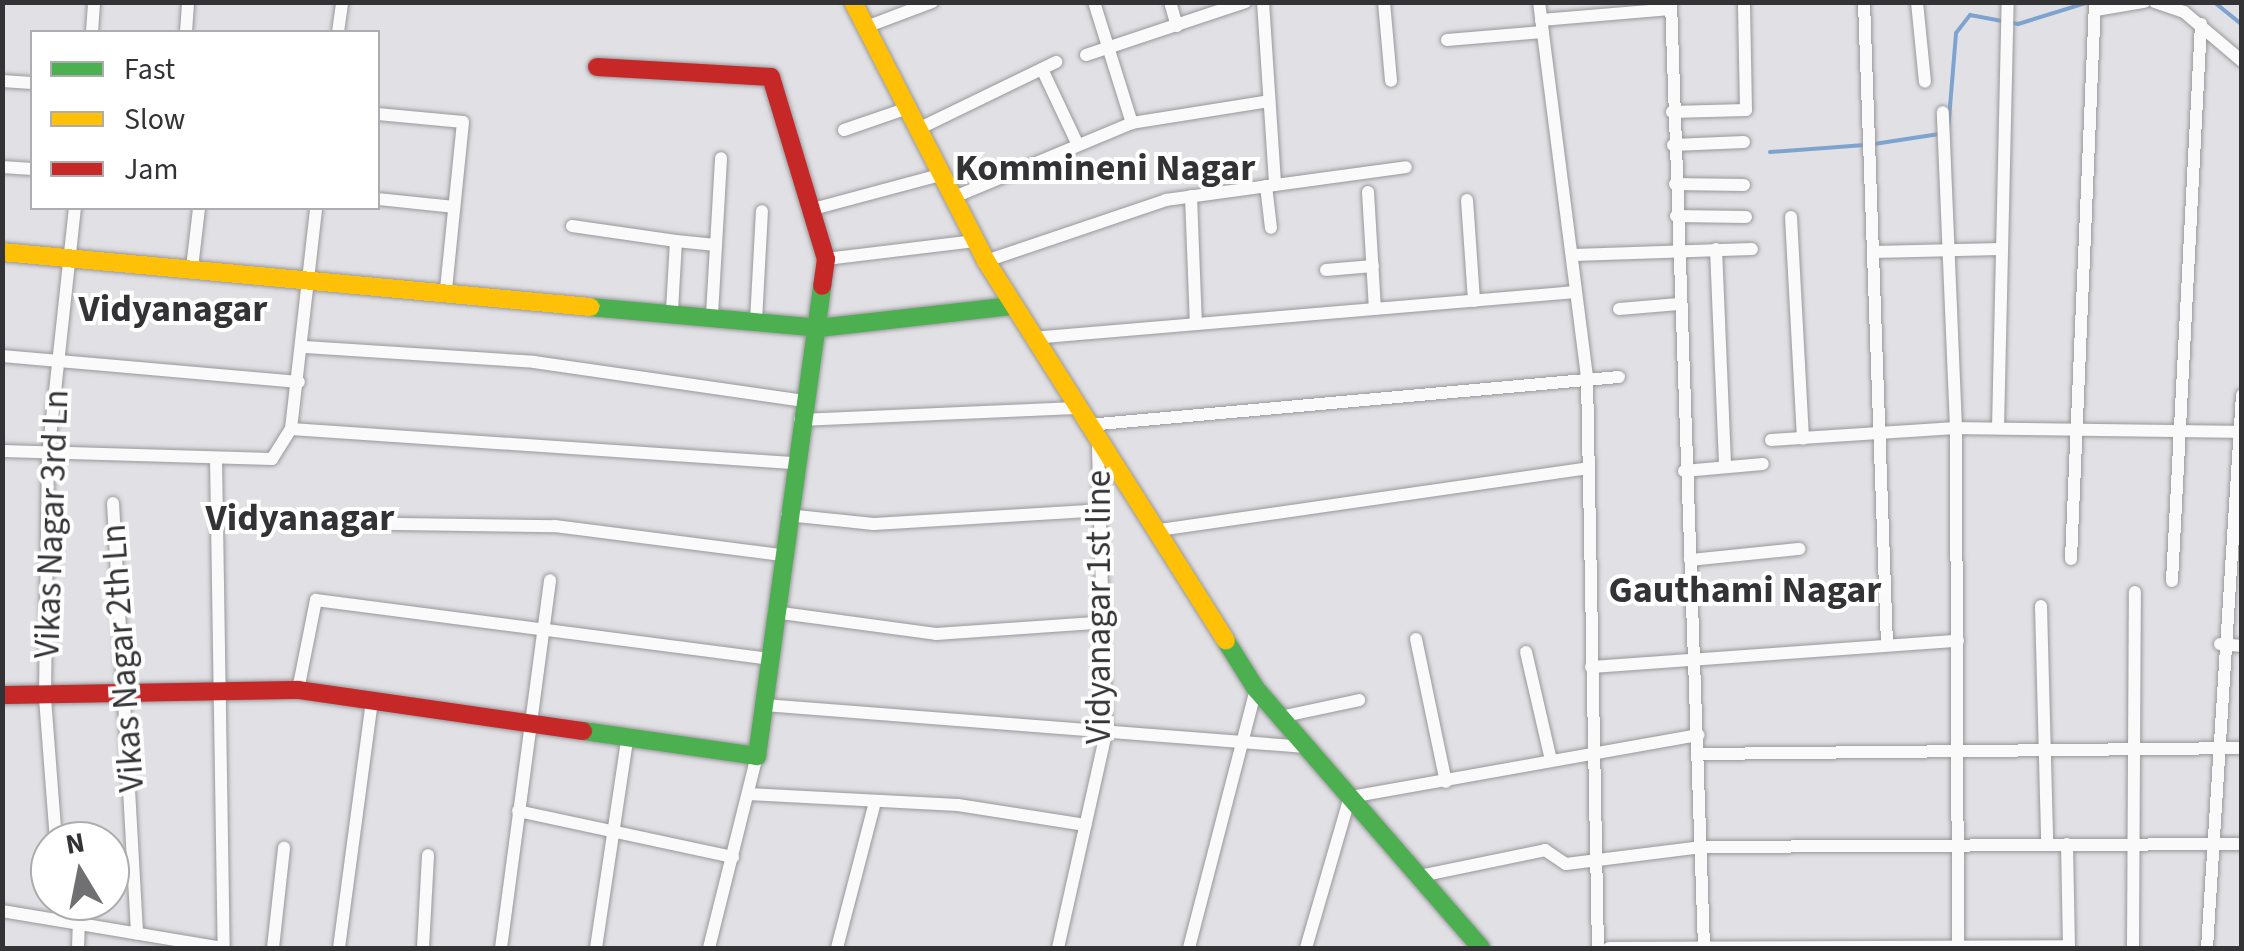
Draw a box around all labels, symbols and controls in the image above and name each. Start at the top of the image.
legend [30,30,380,210]
text: Fast [124,48,175,91]
text: Slow [124,98,185,141]
district label: Kommineni Nagar [955,146,1255,192]
text: Jam [124,148,178,191]
district label: Vidyanagar [79,287,267,333]
street label: Vikas Nagar 3rd Ln [26,389,78,659]
street label: Vidyanagar 1st line [1078,470,1120,744]
district label: Vidyanagar [206,496,394,542]
street label: Vikas Nagar 2th Ln [93,523,153,793]
district label: Gauthami Nagar [1609,568,1881,614]
north arrow [30,821,130,921]
text: N [62,822,88,865]

